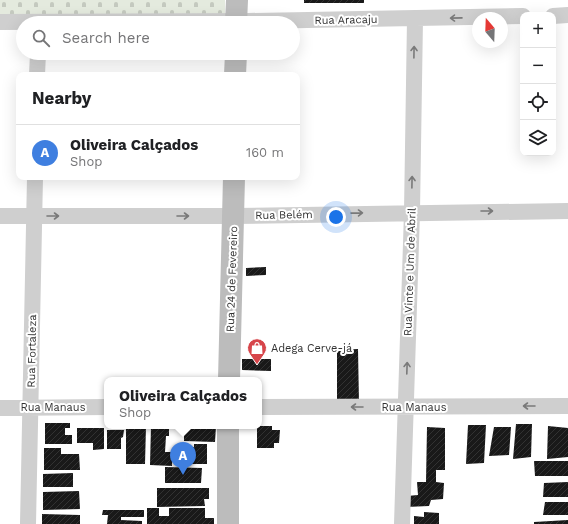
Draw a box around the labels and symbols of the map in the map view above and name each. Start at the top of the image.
north arrow [472,12,508,48]
street label: Rua Aracaju [314,13,378,27]
one-way arrow [450,14,463,22]
one-way arrow [410,46,418,59]
one-way arrow [408,176,416,189]
your location [326,207,346,227]
street label: Rua Vinte e Um de Abril [401,207,419,336]
one-way arrow [480,207,493,215]
street label: Rua Belém [255,208,313,222]
one-way arrow [350,209,363,217]
one-way arrow [46,212,59,220]
one-way arrow [176,212,189,220]
street label: Rua 24 de Fevereiro [224,226,240,332]
street label: Rua Fortaleza [25,314,39,388]
shop icon: Adega Cerve-já [246,337,268,365]
place label: Adega Cerve-já [271,342,352,355]
one-way arrow [403,362,411,375]
street label: Rua Manaus [21,401,86,414]
street label: Rua Manaus [382,401,447,414]
one-way arrow [523,402,536,410]
one-way arrow [351,403,364,411]
pin: A [170,442,196,475]

